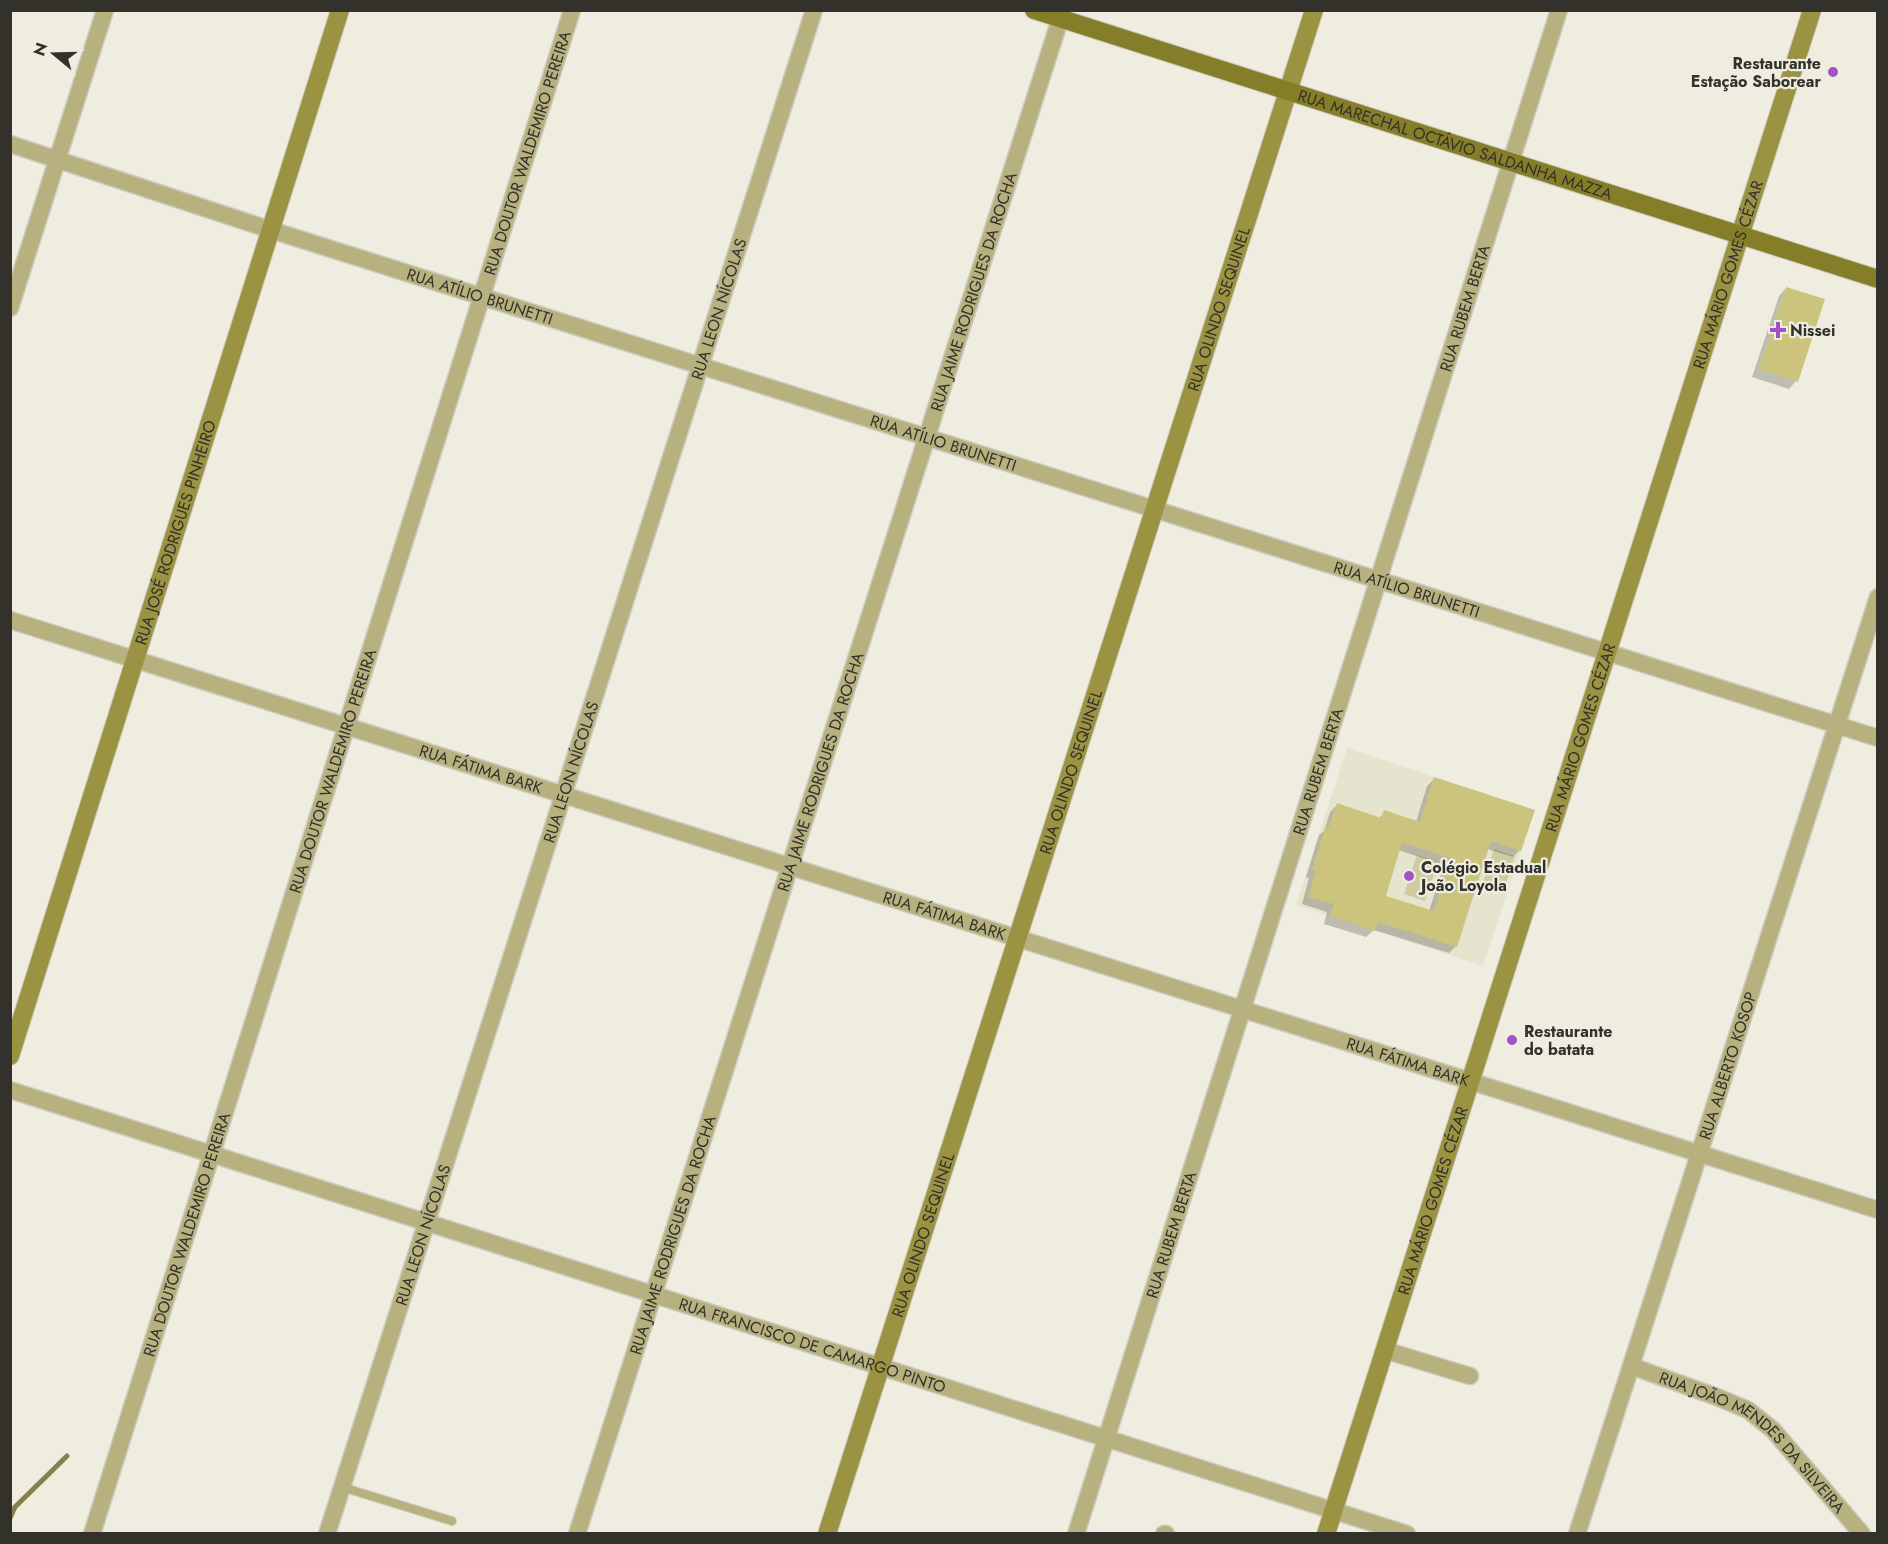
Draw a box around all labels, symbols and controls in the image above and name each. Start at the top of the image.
north arrow [24,24,84,84]
street label: RUA DOUTOR WALDEMIRO PEREIRA [478,27,576,278]
text: N [27,40,53,59]
place label: Restaurante Estação Saborear [1691,52,1821,93]
marker: Restaurante Estação Saborear [1826,65,1840,79]
street label: RUA MARECHAL OCTÁVIO SALDANHA MAZZA [1295,83,1616,205]
street label: RUA JAIME RODRIGUES DA ROCHA [924,169,1022,414]
street label: RUA MÁRIO GOMES CÉZAR [1687,177,1769,372]
street label: RUA OLINDO SEQUINEL [1181,223,1256,394]
street label: RUA LEON NÍCOLAS [685,235,752,383]
street label: RUA RUBEM BERTA [1434,241,1496,374]
street label: RUA ATÍLIO BRUNETTI [404,262,556,330]
place label: Nissei [1790,319,1835,342]
marker: Nissei [1771,323,1785,337]
street label: RUA ATÍLIO BRUNETTI [867,409,1019,476]
street label: RUA JOSÉ RODRIGUES PINHEIRO [129,417,221,648]
street label: RUA ATÍLIO BRUNETTI [1331,555,1483,623]
street label: RUA MÁRIO GOMES CÉZAR [1539,640,1621,835]
street label: RUA DOUTOR WALDEMIRO PEREIRA [283,646,382,896]
street label: RUA JAIME RODRIGUES DA ROCHA [771,649,869,894]
street label: RUA OLINDO SEQUINEL [1033,686,1108,857]
street label: RUA LEON NÍCOLAS [537,698,604,846]
street label: RUA RUBEM BERTA [1287,705,1349,838]
street label: RUA FÁTIMA BARK [417,739,545,799]
place label: Colégio Estadual João Loyola [1418,856,1546,897]
marker: Colégio Estadual João Loyola [1402,869,1416,883]
street label: RUA FÁTIMA BARK [880,885,1009,945]
street label: RUA ALBERTO KOSOP [1693,989,1762,1142]
place label: Restaurante do batata [1524,1020,1612,1061]
street label: RUA FÁTIMA BARK [1344,1031,1472,1092]
marker: Restaurante do batata [1505,1033,1519,1047]
street label: RUA MÁRIO GOMES CÉZAR [1391,1103,1473,1298]
street label: RUA DOUTOR WALDEMIRO PEREIRA [137,1109,236,1360]
street label: RUA JAIME RODRIGUES DA ROCHA [623,1112,721,1357]
street label: RUA OLINDO SEQUINEL [886,1149,960,1320]
street label: RUA LEON NÍCOLAS [389,1161,456,1309]
street label: RUA RUBEM BERTA [1140,1168,1202,1301]
street label: RUA FRANCISCO DE CAMARGO PINTO [676,1292,949,1398]
street label: RUA JOÃO MENDES DA SILVEIRA [1656,1366,1851,1518]

